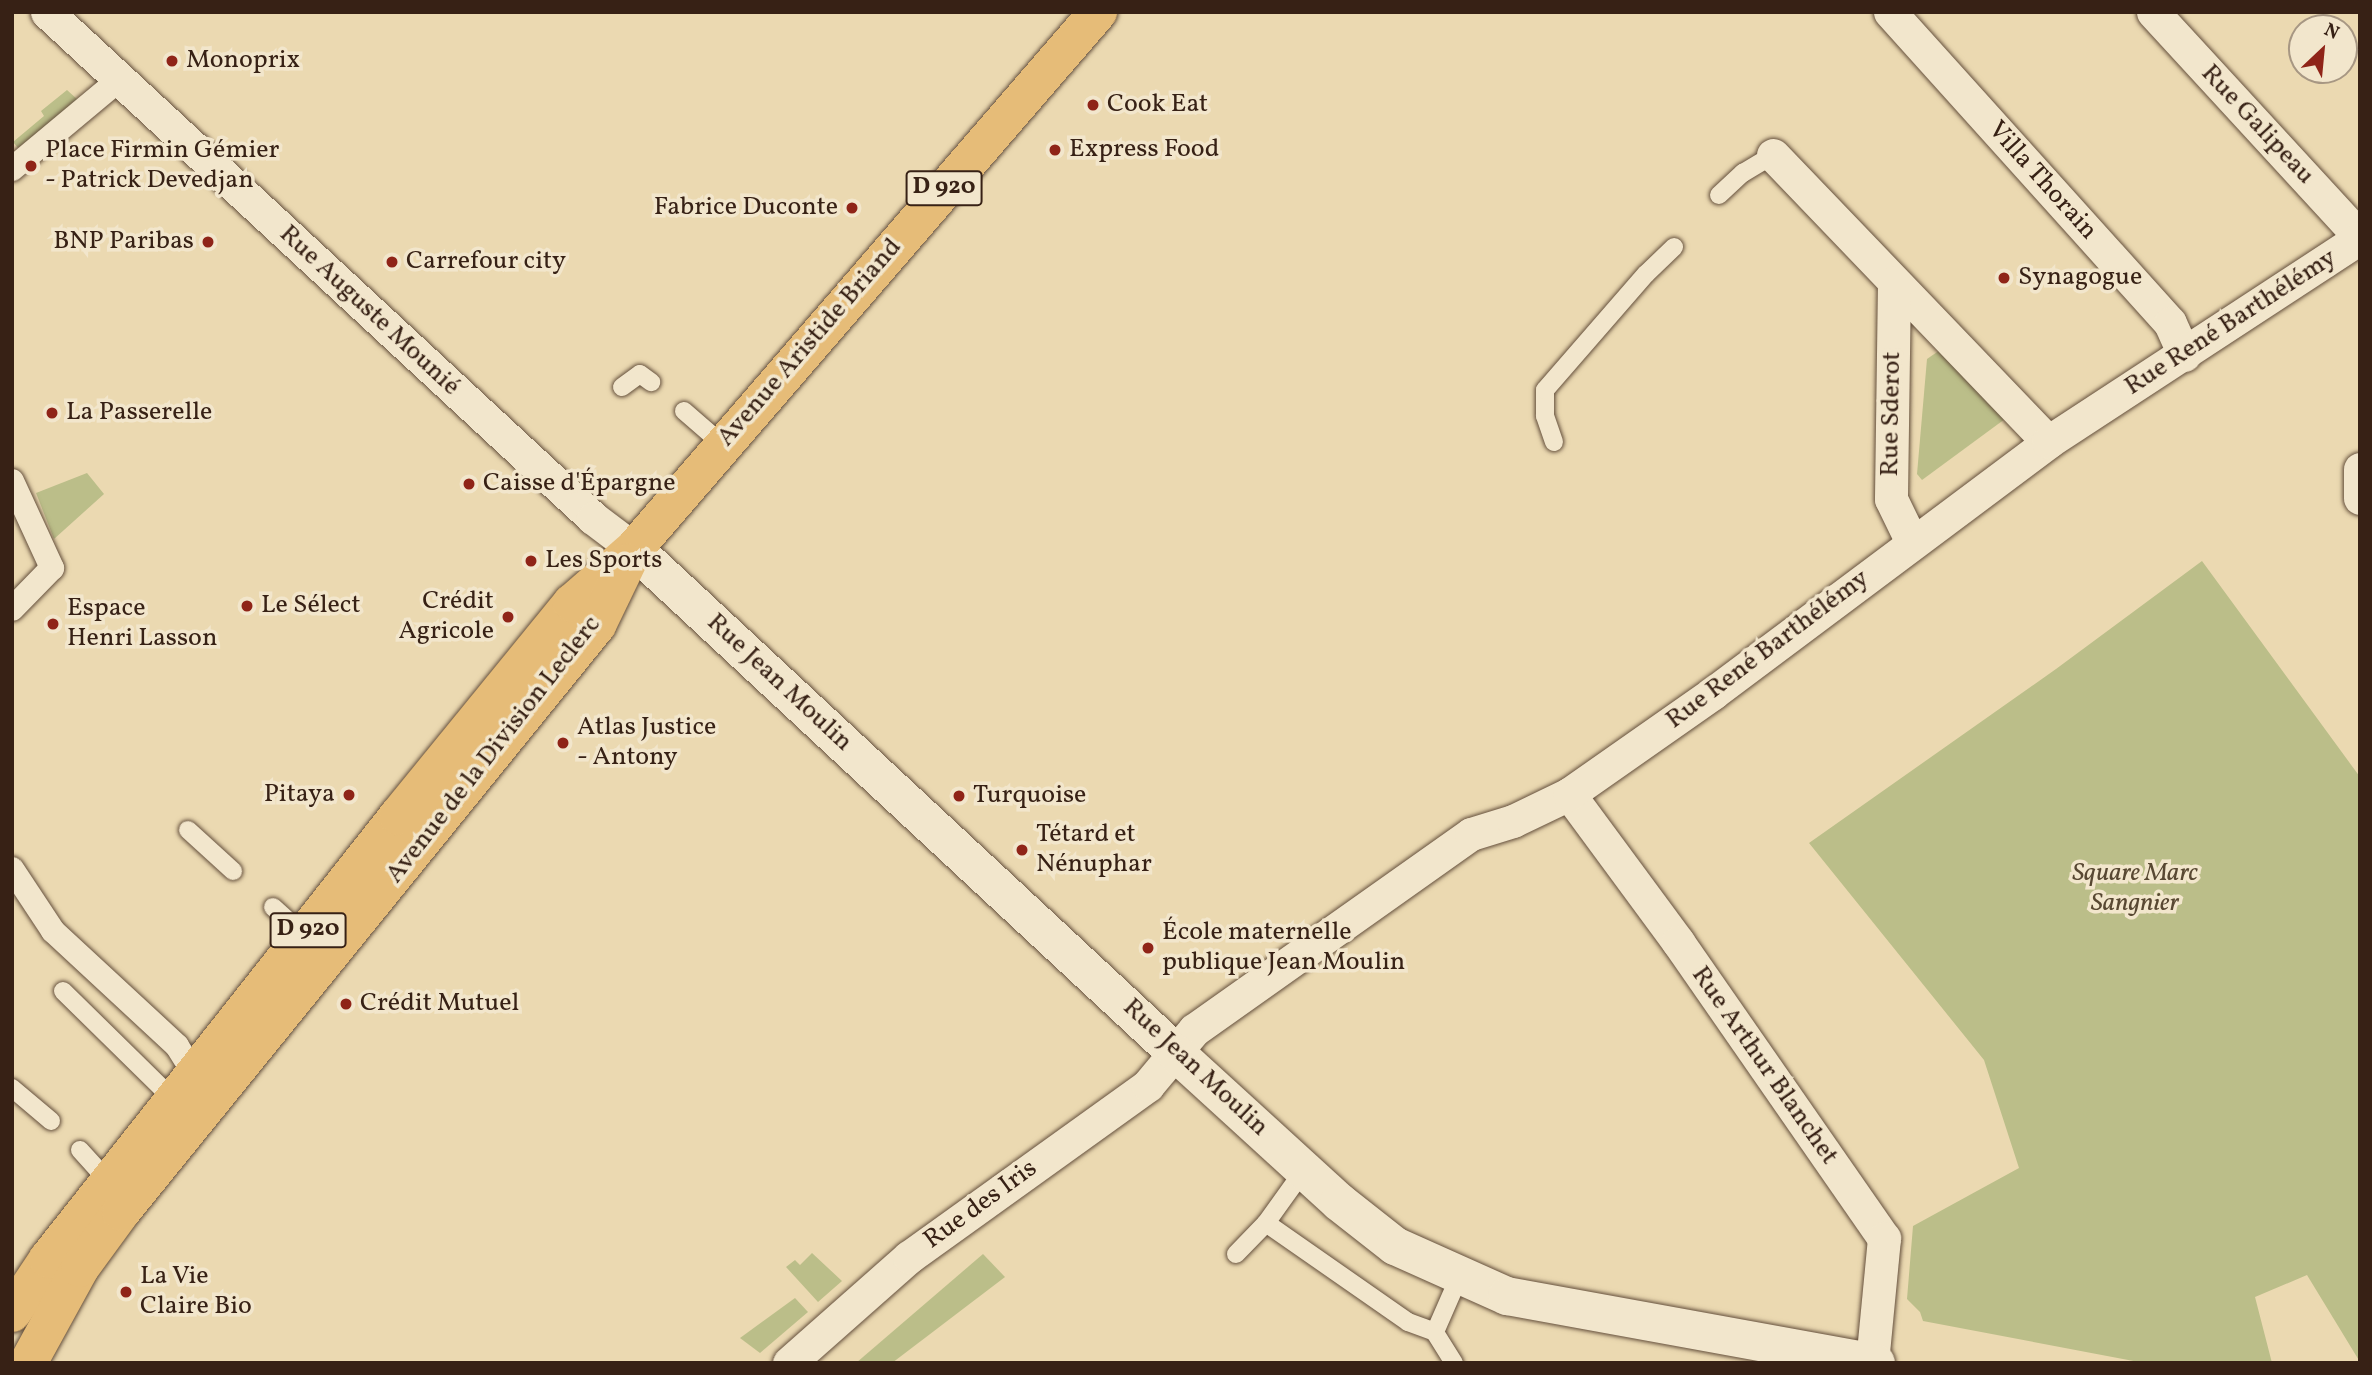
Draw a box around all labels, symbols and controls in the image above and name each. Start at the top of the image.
north arrow [2288,14,2358,84]
text: N [2319,17,2343,47]
place label: Monoprix [186,45,300,77]
marker: Monoprix [164,53,180,69]
street label: Rue Galipeau [2194,59,2320,191]
place label: Cook Eat [1107,89,1208,121]
marker: Cook Eat [1085,97,1101,113]
street label: Villa Thorain [1980,115,2104,247]
place label: Express Food [1069,134,1219,166]
place label: Place Firmin Gémier - Patrick Devedjan [45,135,279,196]
marker: Express Food [1047,142,1063,158]
marker: Place Firmin Gémier - Patrick Devedjan [23,158,39,174]
road number: D 920 [906,168,982,208]
place label: Fabrice Duconte [654,192,838,224]
marker: Fabrice Duconte [844,200,860,216]
street label: Rue Auguste Mounié [272,219,466,403]
place label: BNP Paribas [53,226,194,258]
street label: Avenue Aristide Briand [711,233,909,453]
marker: BNP Paribas [200,234,216,250]
street label: Rue René Barthélémy [2119,243,2343,403]
place label: Carrefour city [406,246,566,278]
marker: Carrefour city [384,254,400,270]
place label: Synagogue [2018,262,2142,294]
marker: Synagogue [1996,270,2012,286]
street label: Rue Sderot [1875,351,1909,477]
place label: La Passerelle [66,397,212,429]
marker: La Passerelle [44,405,60,421]
place label: Caisse d'Épargne [483,468,676,500]
marker: Caisse d'Épargne [461,476,477,492]
place label: Les Sports [545,545,662,577]
marker: Les Sports [523,553,539,569]
street label: Rue René Barthélémy [1660,564,1876,736]
place label: Crédit Agricole [398,586,494,648]
place label: Le Sélect [261,590,361,622]
place label: Espace Henri Lasson [67,593,217,654]
marker: Le Sélect [239,598,255,614]
street label: Rue Jean Moulin [700,608,858,758]
marker: Crédit Agricole [500,609,516,625]
street label: Avenue de la Division Leclerc [380,610,608,890]
marker: Espace Henri Lasson [45,616,61,632]
place label: Atlas Justice - Antony [577,712,716,774]
marker: Atlas Justice - Antony [555,735,571,751]
place label: Pitaya [264,779,335,811]
place label: Turquoise [973,780,1086,812]
marker: Pitaya [341,787,357,803]
marker: Turquoise [951,788,967,804]
place label: Tétard et Nénuphar [1036,819,1152,880]
marker: Tétard et Nénuphar [1014,842,1030,858]
park label: Square Marc Sangnier [2072,858,2198,920]
road number: D 920 [270,910,346,950]
place label: École maternelle publique Jean Moulin [1162,917,1405,978]
marker: École maternelle publique Jean Moulin [1140,940,1156,956]
street label: Rue Arthur Blanchet [1684,961,1844,1171]
place label: Crédit Mutuel [360,988,519,1020]
street label: Rue Jean Moulin [1116,993,1274,1143]
marker: Crédit Mutuel [338,996,354,1012]
street label: Rue des Iris [918,1153,1044,1257]
place label: La Vie Claire Bio [140,1261,252,1322]
marker: La Vie Claire Bio [118,1284,134,1300]

